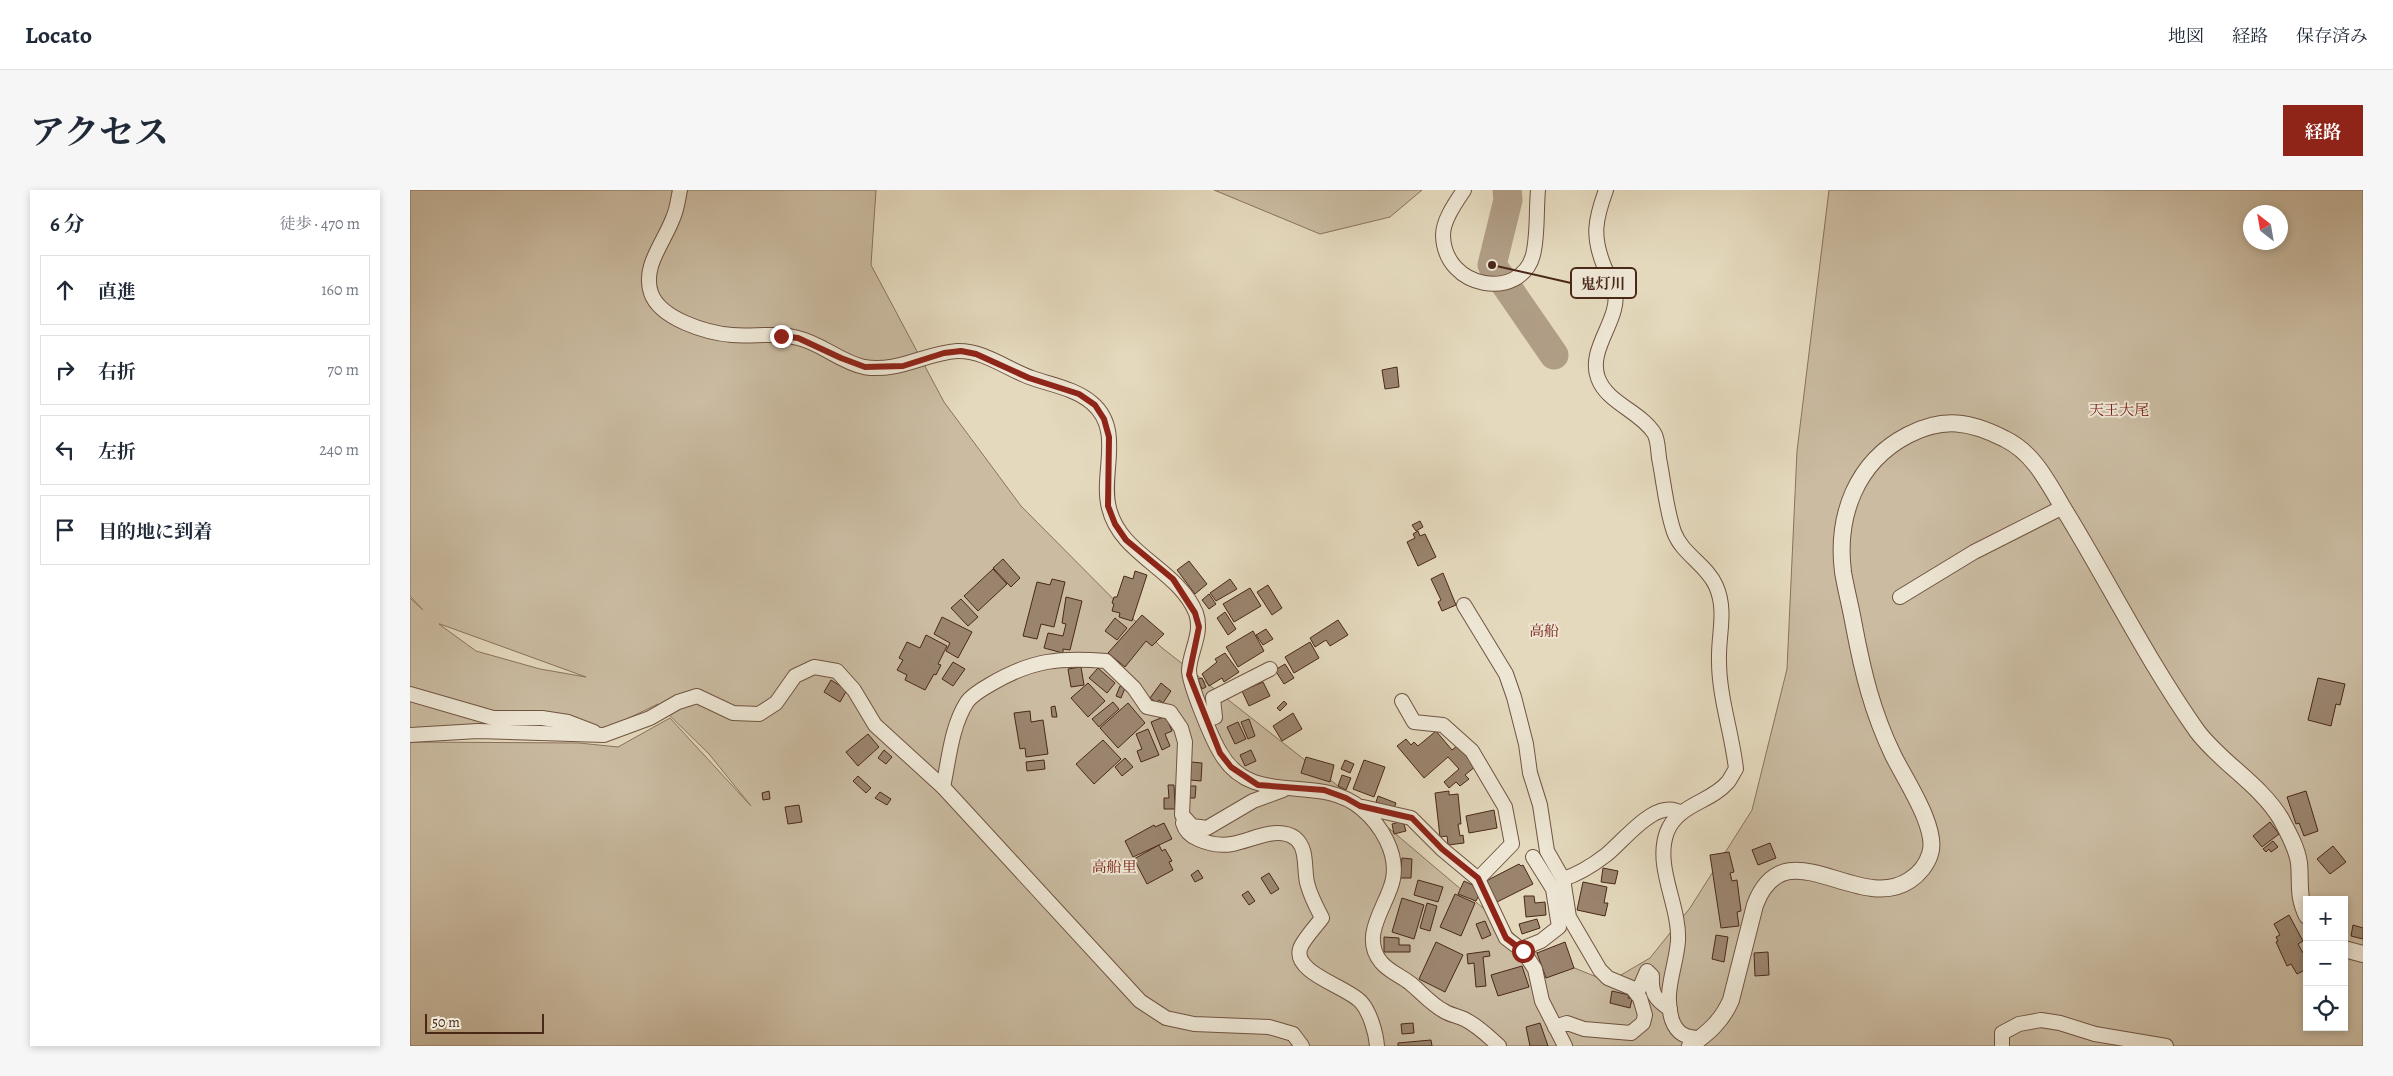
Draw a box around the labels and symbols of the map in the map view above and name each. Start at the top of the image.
north arrow [2243,205,2288,250]
callout: 鬼灯川 [1571,268,1636,298]
text: 鬼灯川 [1580,274,1626,294]
route end [770,325,793,348]
district label: 天王大尾 [2089,400,2149,420]
district label: 高船 [1529,621,1559,641]
district label: 高船里 [1091,857,1137,877]
route start [1512,940,1535,963]
scale bar [425,1011,544,1034]

